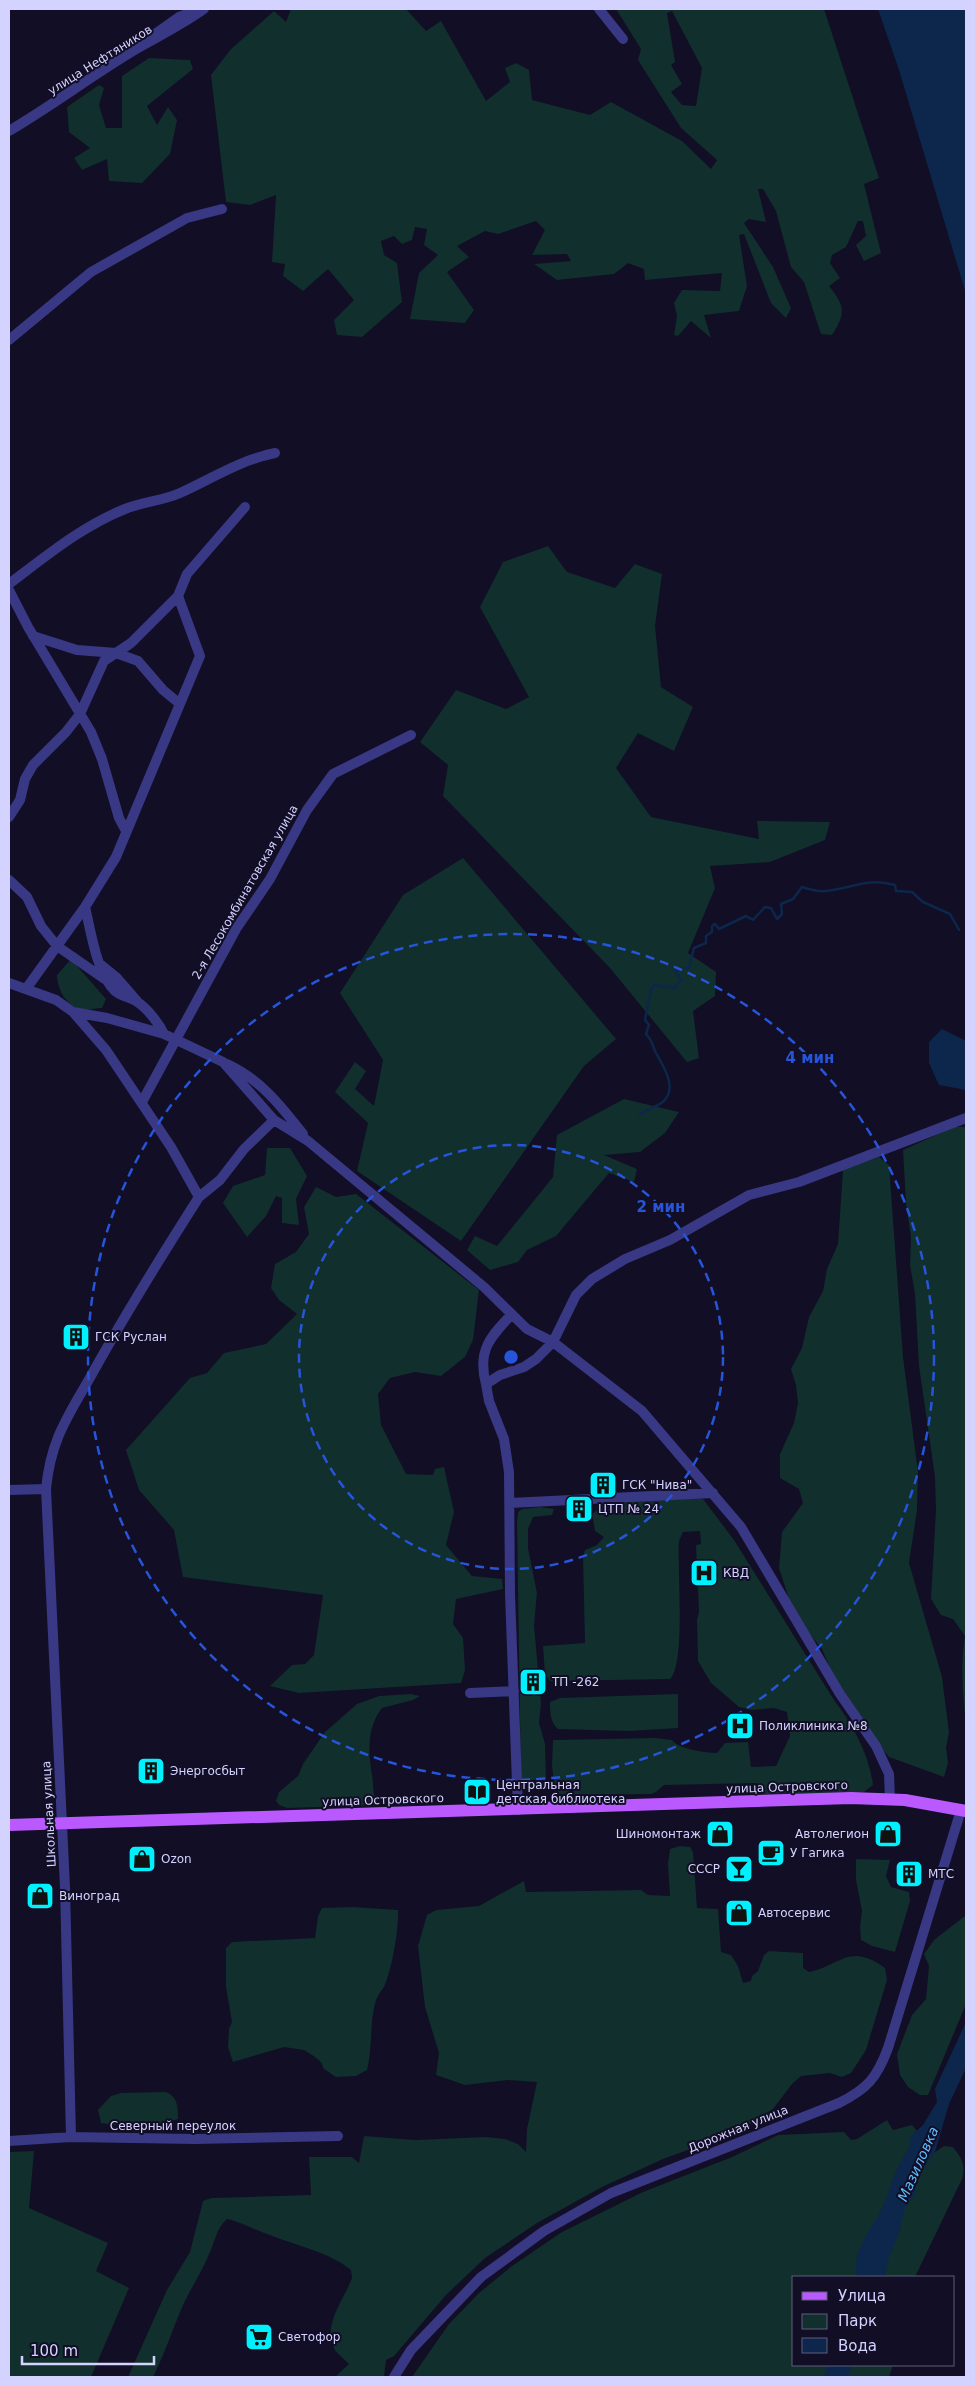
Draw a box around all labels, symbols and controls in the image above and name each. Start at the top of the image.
street label: улица Нефтяников [45,22,155,98]
street label: 2-я Лесокомбинатовская улица [189,802,301,982]
text: 4 мин [786,1049,834,1067]
text: 2 мин [637,1198,685,1216]
building icon: ГСК Руслан [61,1322,91,1352]
place label: ГСК Руслан [95,1330,167,1344]
centre of rings [502,1348,520,1366]
building icon: ГСК "Нива" [588,1470,618,1500]
place label: ГСК "Нива" [622,1478,692,1492]
building icon: ЦТП № 24 [564,1494,594,1524]
place label: ЦТП № 24 [598,1502,659,1516]
hospital icon: КВД [689,1558,719,1588]
place label: КВД [723,1566,749,1580]
building icon: ТП -262 [518,1667,548,1697]
place label: ТП -262 [551,1675,599,1689]
hospital icon: Поликлиника №8 [725,1711,755,1741]
place label: Поликлиника №8 [759,1719,868,1733]
building icon: Энергосбыт [136,1756,166,1786]
street label: Школьная улица [39,1760,59,1868]
place label: Энергосбыт [170,1764,245,1778]
library icon: Центральная детская библиотека [462,1777,492,1807]
place label: Центральная детская библиотека [496,1778,625,1806]
street label: улица Островского [726,1778,848,1796]
street label: улица Островского [322,1791,444,1809]
shop icon: Шиномонтаж [705,1819,735,1849]
shop icon: Автолегион [873,1819,903,1849]
place label: Шиномонтаж [616,1827,701,1841]
place label: Автолегион [795,1827,869,1841]
cafe icon: У Гагика [756,1838,786,1868]
shop icon: Ozon [127,1844,157,1874]
place label: У Гагика [790,1846,845,1860]
place label: Ozon [161,1852,192,1866]
bar icon: СССР [724,1854,754,1884]
building icon: МТС [894,1859,924,1889]
place label: СССР [688,1862,720,1876]
place label: МТС [928,1867,954,1881]
shop icon: Виноград [25,1881,55,1911]
place label: Виноград [59,1889,120,1903]
shop icon: Автосервис [724,1898,754,1928]
place label: Автосервис [758,1906,831,1920]
street label: Дорожная улица [686,2103,790,2155]
street label: Северный переулок [110,2119,236,2133]
water label: Мазиловка [894,2124,942,2204]
legend [792,2276,955,2366]
text: Улица [838,2287,886,2305]
text: Парк [838,2312,877,2330]
supermarket icon: Светофор [244,2322,274,2352]
place label: Светофор [278,2330,340,2344]
scale bar [22,2334,155,2366]
text: Вода [838,2337,877,2355]
text: 100 m [30,2342,78,2360]

